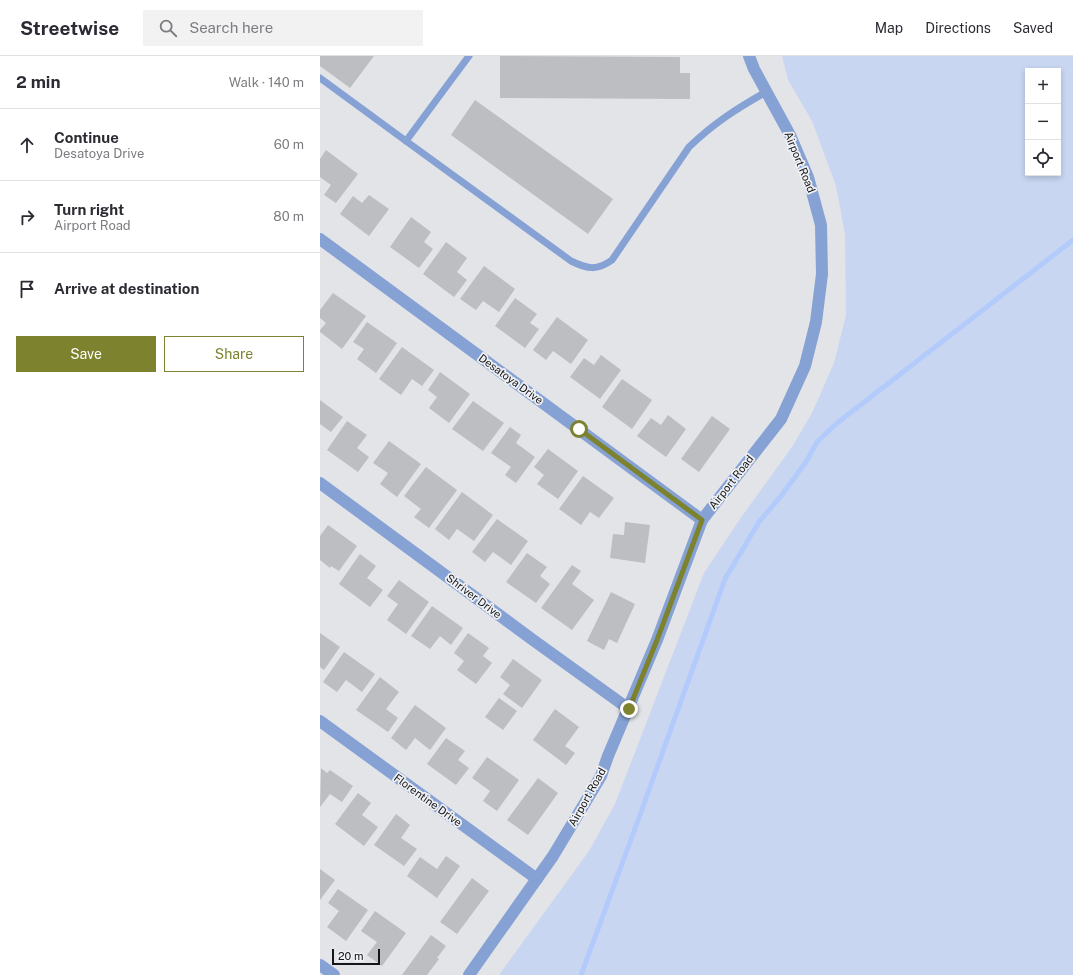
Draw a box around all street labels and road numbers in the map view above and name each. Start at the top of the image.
street label: Airport Road [782,130,818,194]
street label: Desatoya Drive [477,352,545,406]
street label: Airport Road [706,453,756,511]
street label: Shriver Drive [444,571,504,621]
street label: Airport Road [566,766,608,828]
street label: Florentine Drive [392,771,464,829]

